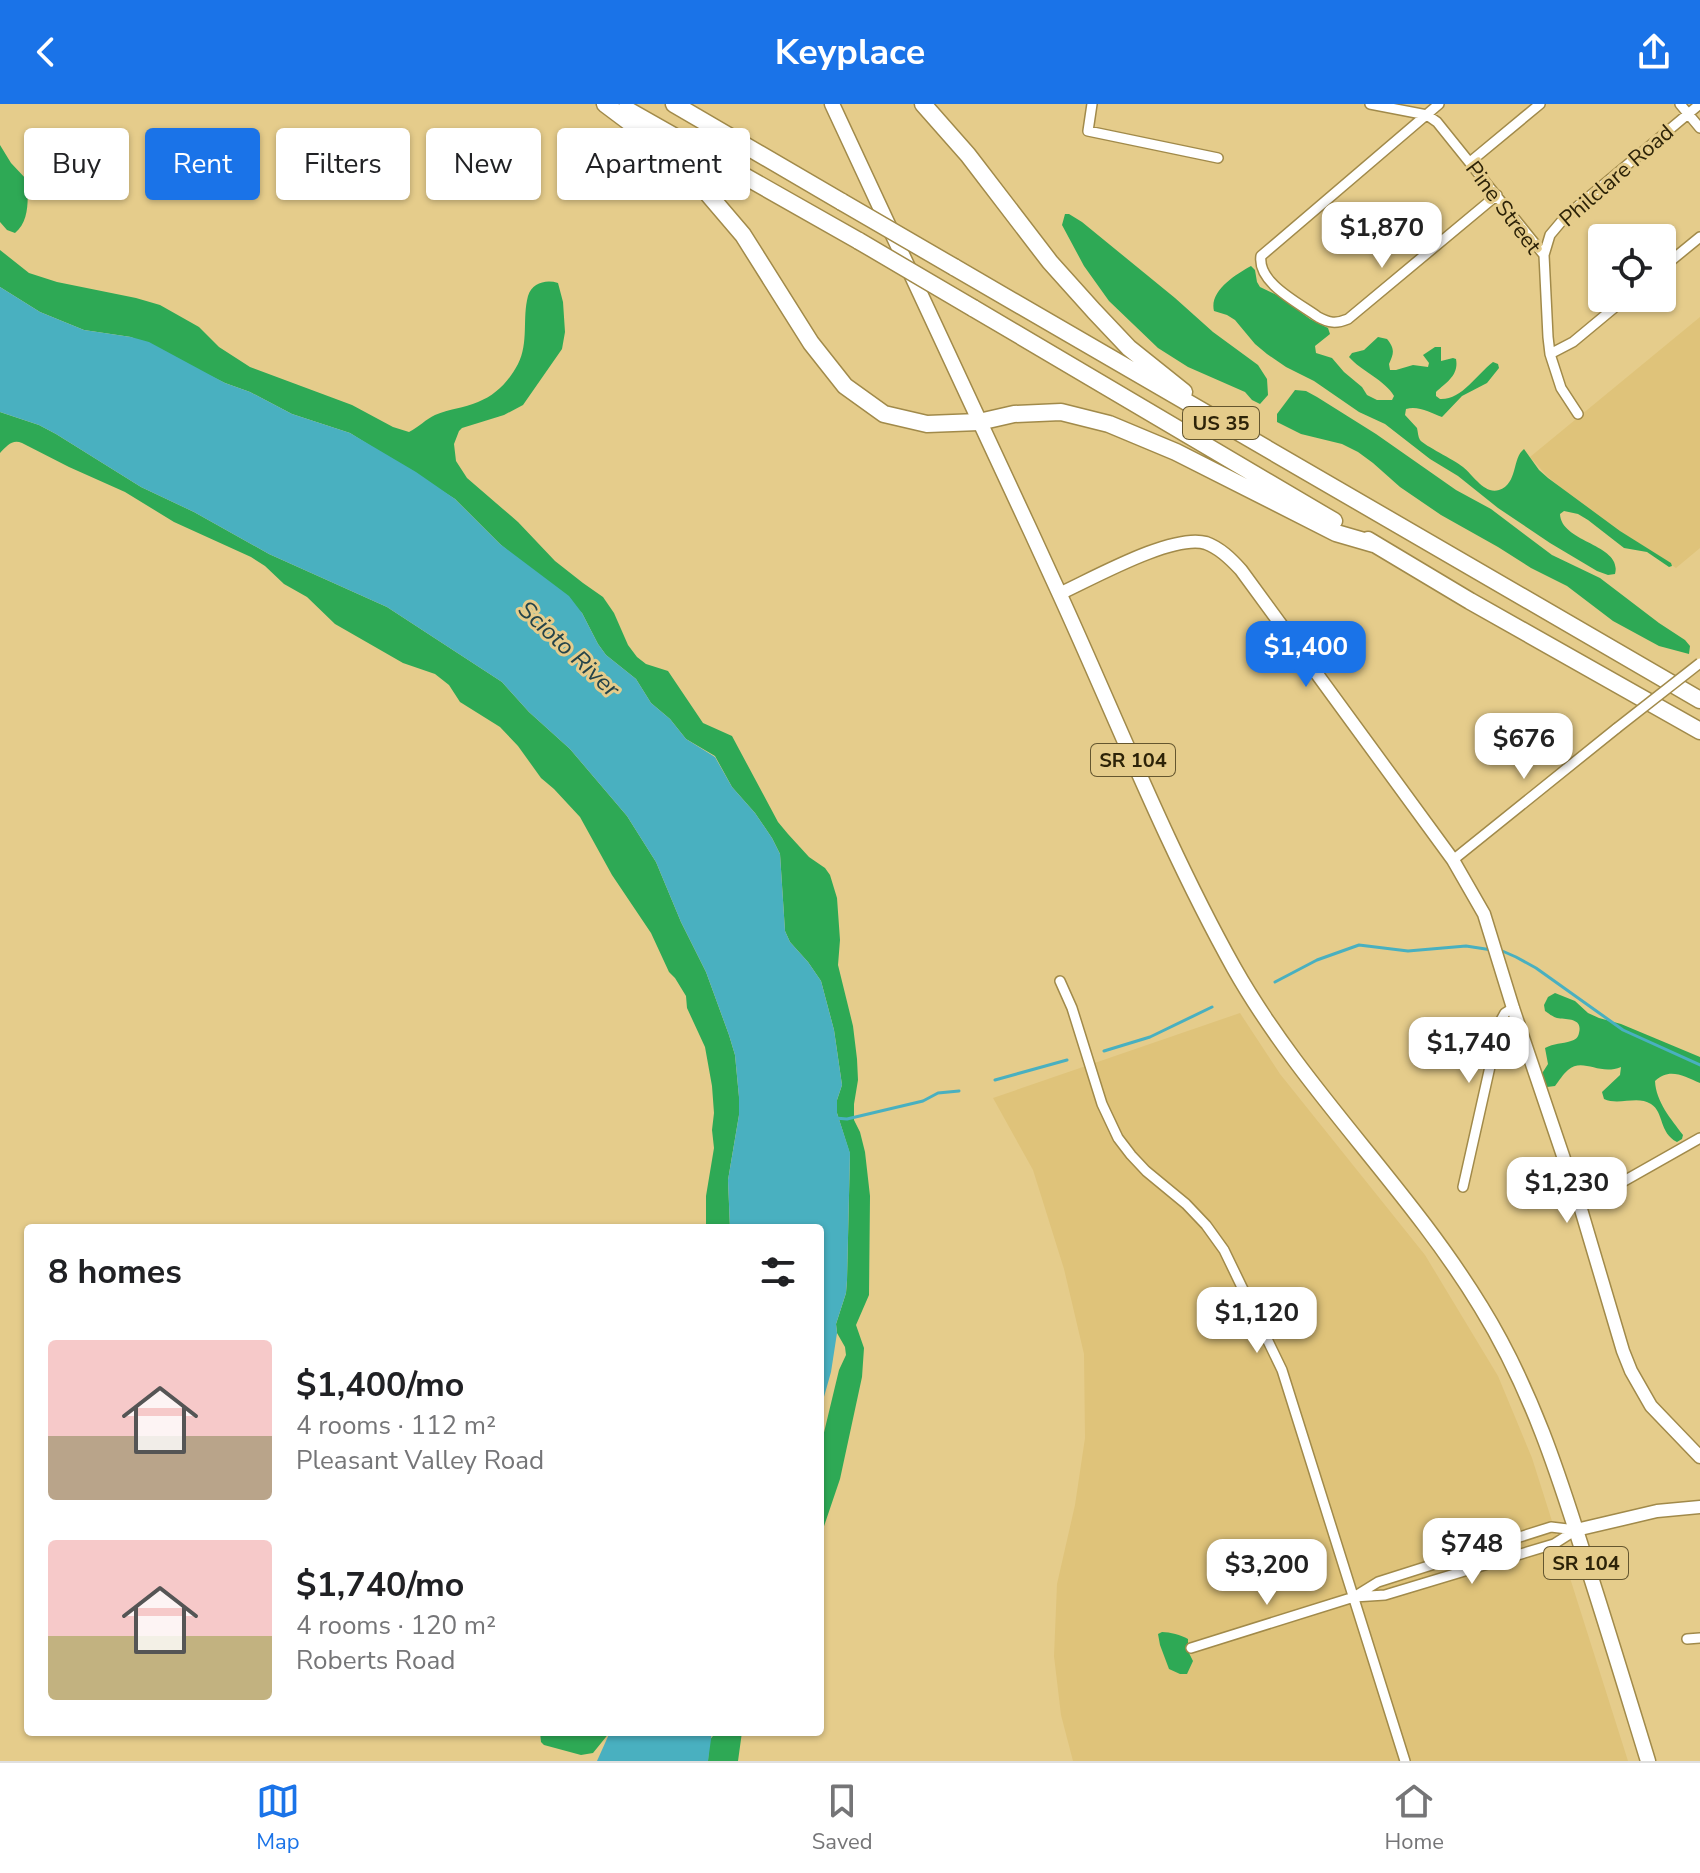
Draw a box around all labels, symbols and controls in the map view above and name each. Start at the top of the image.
text: Keyplace [775,28,925,77]
icon: back [24,30,68,74]
icon: share [1632,30,1676,74]
street label: Philclare Road [1553,118,1680,234]
chip: Buy [24,128,129,200]
chip: Rent [145,128,260,200]
chip: Filters [276,128,410,200]
chip: New [426,128,541,200]
chip: Apartment [557,128,750,200]
street label: Pine Street [1458,155,1548,260]
pin: $1,870 [1317,202,1447,270]
text: $1,870 [1340,210,1424,245]
map controls [1588,224,1676,312]
button: locate [1588,224,1676,312]
road number: US 35 [1183,407,1259,439]
water label: Scioto River [511,594,628,705]
pin: $1,400 [1241,621,1371,689]
text: $1,400 [1264,629,1348,664]
pin: $676 [1477,713,1571,781]
text: $676 [1493,721,1555,756]
road number: SR 104 [1091,744,1175,776]
pin: $1,740 [1404,1017,1534,1085]
text: $1,740 [1427,1025,1511,1060]
pin: $1,230 [1502,1157,1632,1225]
text: $1,230 [1525,1165,1609,1200]
text: 8 homes [48,1249,182,1295]
icon: filters [756,1250,800,1294]
pin: $1,120 [1192,1287,1322,1355]
text: $1,120 [1215,1295,1299,1330]
text: $1,400/mo [296,1362,464,1408]
icon: home [112,1372,208,1468]
text: 4 rooms · 112 m² [296,1408,496,1443]
text: Pleasant Valley Road [296,1443,544,1478]
pin: $748 [1425,1518,1519,1586]
text: $748 [1441,1526,1503,1561]
pin: $3,200 [1202,1539,1332,1607]
text: $3,200 [1225,1547,1309,1582]
road number: SR 104 [1544,1547,1628,1579]
text: $1,740/mo [296,1562,464,1608]
icon: home [112,1572,208,1668]
text: 4 rooms · 120 m² [296,1608,496,1643]
text: Roberts Road [296,1643,455,1678]
tab: Map [256,1779,300,1857]
tab: Saved [812,1779,873,1857]
tab: Home [1385,1779,1444,1857]

